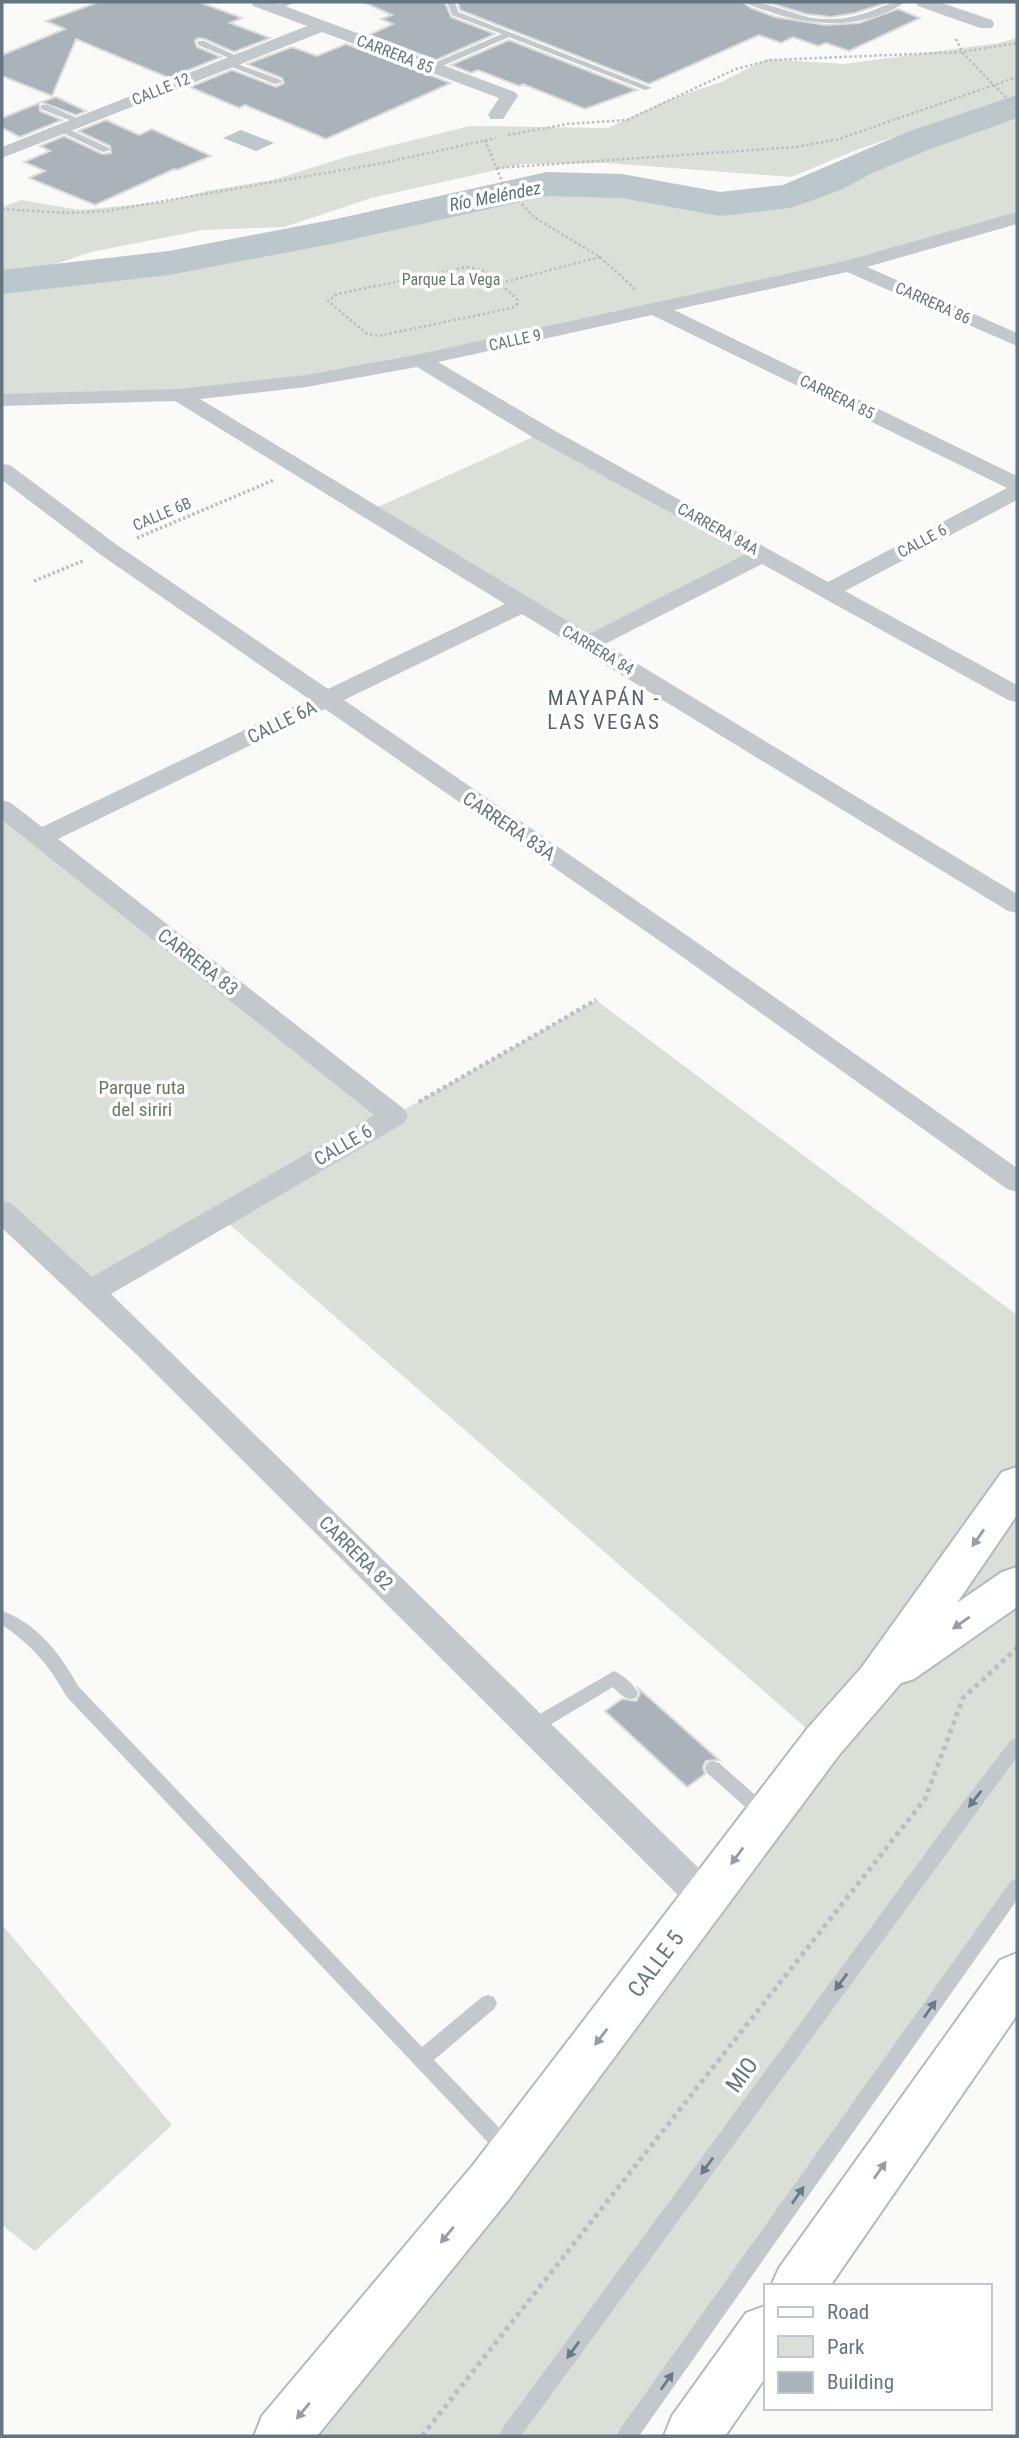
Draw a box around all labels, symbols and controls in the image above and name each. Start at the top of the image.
street label: CARRERA 85 [354,31,436,77]
street label: CALLE 12 [129,69,193,109]
water label: Río Meléndez [447,177,543,215]
park label: Parque La Vega [402,270,500,289]
street label: CARRERA 86 [892,278,974,328]
street label: CALLE 9 [487,325,543,355]
street label: CARRERA 85 [797,371,877,423]
street label: CALLE 6B [130,493,194,535]
street label: CARRERA 84A [674,499,762,559]
street label: CALLE 6 [894,520,950,562]
street label: CARRERA 84 [559,621,637,679]
district label: MAYAPÁN - LAS VEGAS [547,686,661,734]
street label: CALLE 6A [244,695,320,749]
street label: CARRERA 83A [458,787,560,865]
street label: CARRERA 83 [153,924,243,1000]
park label: Parque ruta del siriri [99,1076,185,1121]
street label: CALLE 6 [310,1119,376,1171]
street label: CARRERA 82 [314,1511,398,1595]
one-way arrow [971,1529,985,1547]
one-way arrow [952,1616,970,1630]
one-way arrow [968,1789,983,1807]
one-way arrow [731,1847,745,1865]
street label: CALLE 5 [622,1925,690,2003]
one-way arrow [834,1973,848,1991]
one-way arrow [923,2000,937,2018]
one-way arrow [593,2028,608,2046]
street label: MIO [720,2052,764,2098]
one-way arrow [700,2157,714,2175]
one-way arrow [873,2161,887,2179]
one-way arrow [791,2186,805,2204]
one-way arrow [440,2225,455,2243]
legend [764,2284,991,2410]
text: Road [827,2300,869,2324]
text: Park [827,2335,865,2359]
one-way arrow [566,2341,580,2359]
text: Building [827,2370,894,2394]
one-way arrow [660,2372,674,2390]
one-way arrow [296,2402,311,2419]

